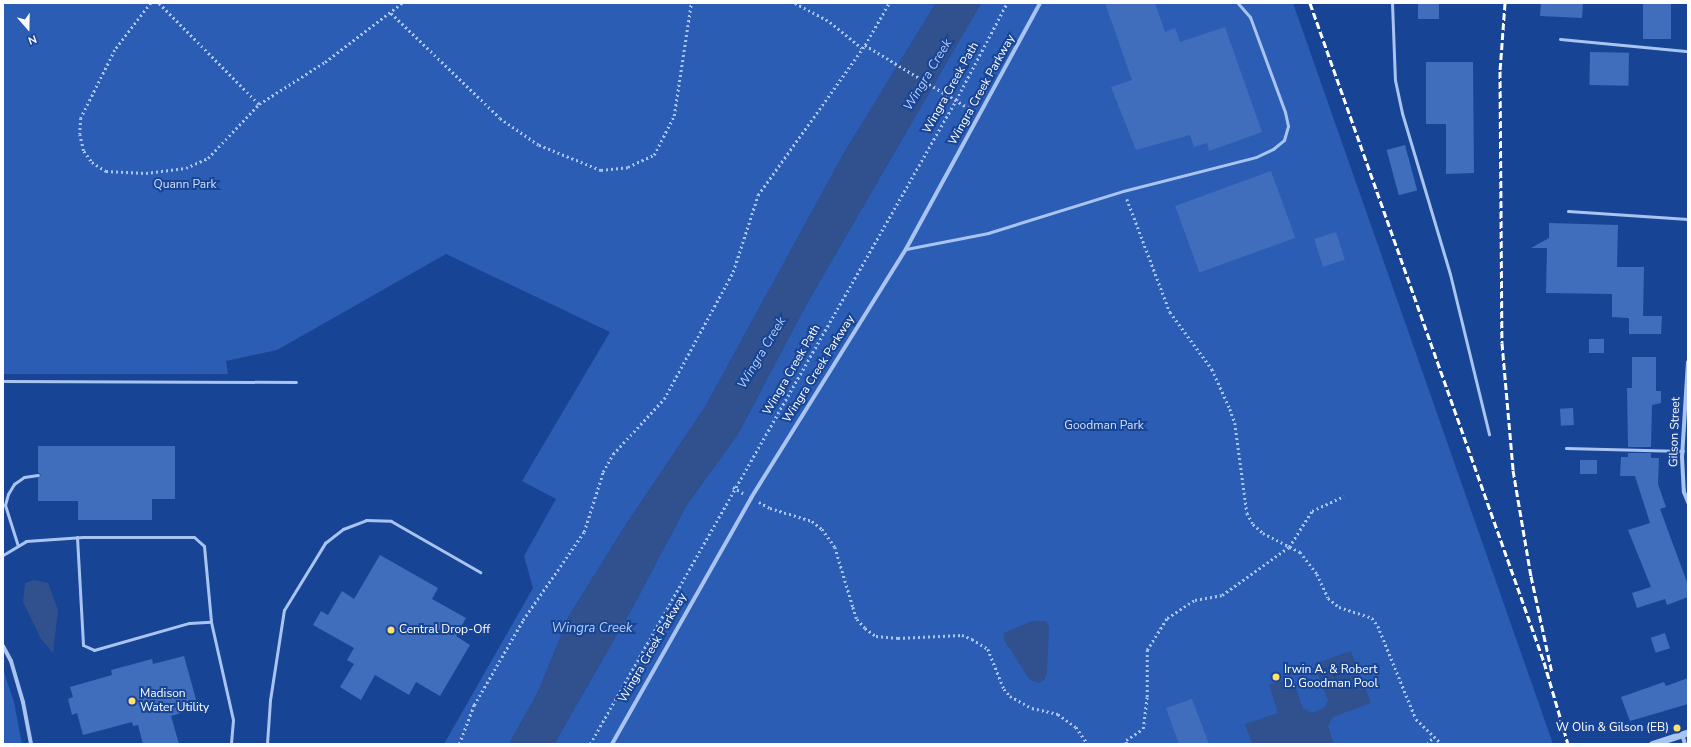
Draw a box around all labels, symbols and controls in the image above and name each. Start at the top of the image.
north arrow [8,8,48,48]
text: N [26,31,39,48]
street label: Wingra Creek Parkway [946,32,1018,148]
water label: Wingra Creek [901,36,955,114]
street label: Wingra Creek Path [920,40,982,136]
park label: Quann Park [154,178,216,192]
street label: Wingra Creek Parkway [780,313,858,425]
water label: Wingra Creek [735,314,789,392]
street label: Wingra Creek Path [760,322,824,418]
street label: Gilson Street [1667,397,1683,467]
park label: Goodman Park [1064,419,1144,433]
street label: Wingra Creek Parkway [616,591,690,705]
water label: Wingra Creek [552,620,632,636]
place label: Central Drop-Off [399,623,490,637]
marker: Central Drop-Off [386,625,396,635]
place label: Irwin A. & Robert D. Goodman Pool [1284,663,1378,691]
marker: Irwin A. & Robert D. Goodman Pool [1271,672,1281,682]
place label: Madison Water Utility [140,687,209,715]
marker: Madison Water Utility [127,696,137,706]
place label: W Olin & Gilson (EB) [1556,721,1669,735]
marker: W Olin & Gilson (EB) [1672,723,1682,733]

